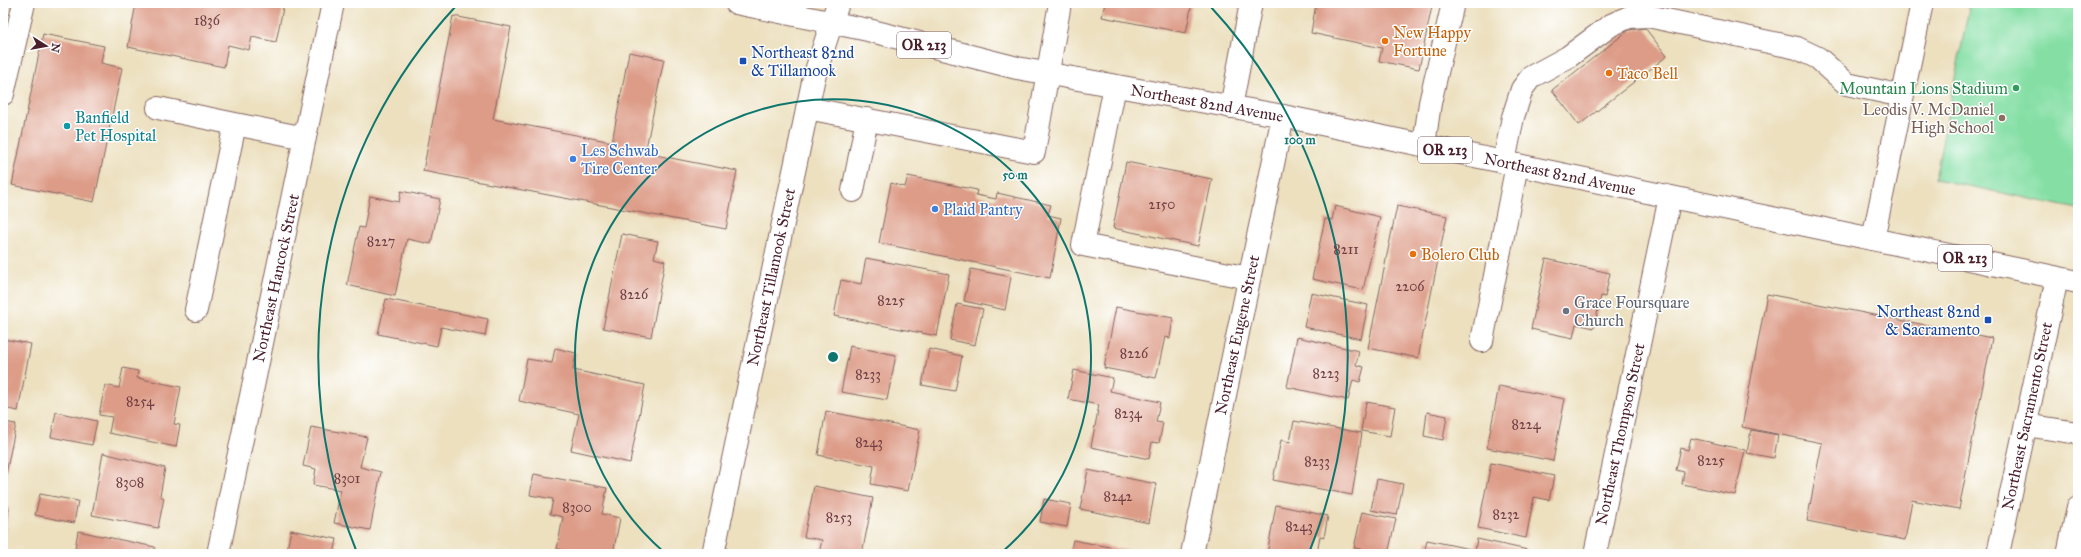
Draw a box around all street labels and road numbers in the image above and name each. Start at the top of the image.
road number: OR 213 [897,32,951,58]
street label: Northeast 82nd Avenue [1129,80,1285,126]
road number: OR 213 [1418,137,1472,163]
street label: Northeast 82nd Avenue [1482,149,1638,199]
street label: Northeast Tillamook Street [743,186,799,368]
street label: Northeast Hancock Street [249,192,303,364]
road number: OR 213 [1938,245,1992,271]
street label: Northeast Eugene Street [1211,253,1264,417]
street label: Northeast Sacramento Street [1998,320,2056,512]
street label: Northeast Thompson Street [1591,341,1649,527]

